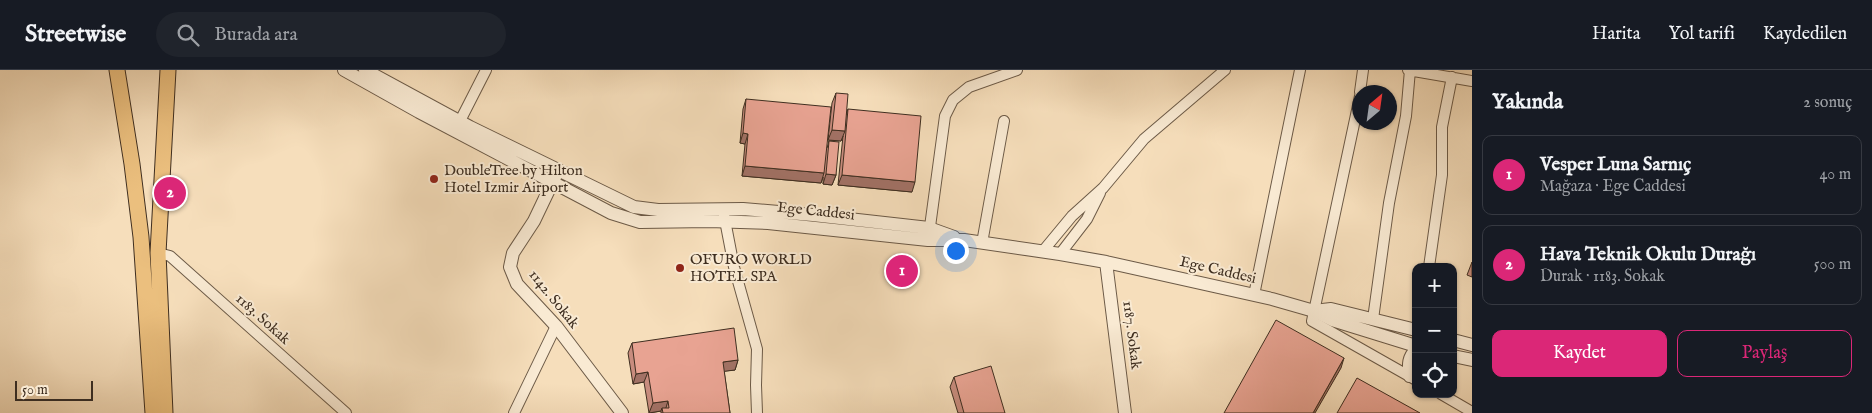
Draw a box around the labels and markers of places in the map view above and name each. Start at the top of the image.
place label: DoubleTree by Hilton Hotel Izmir Airport [444,161,583,197]
marker: DoubleTree by Hilton Hotel Izmir Airport [428,173,440,185]
pin: 2 [154,174,186,212]
place label: OFURO WORLD HOTEL SPA [690,250,812,286]
pin: 1 [886,252,918,290]
marker: OFURO WORLD HOTEL SPA [674,262,686,274]

